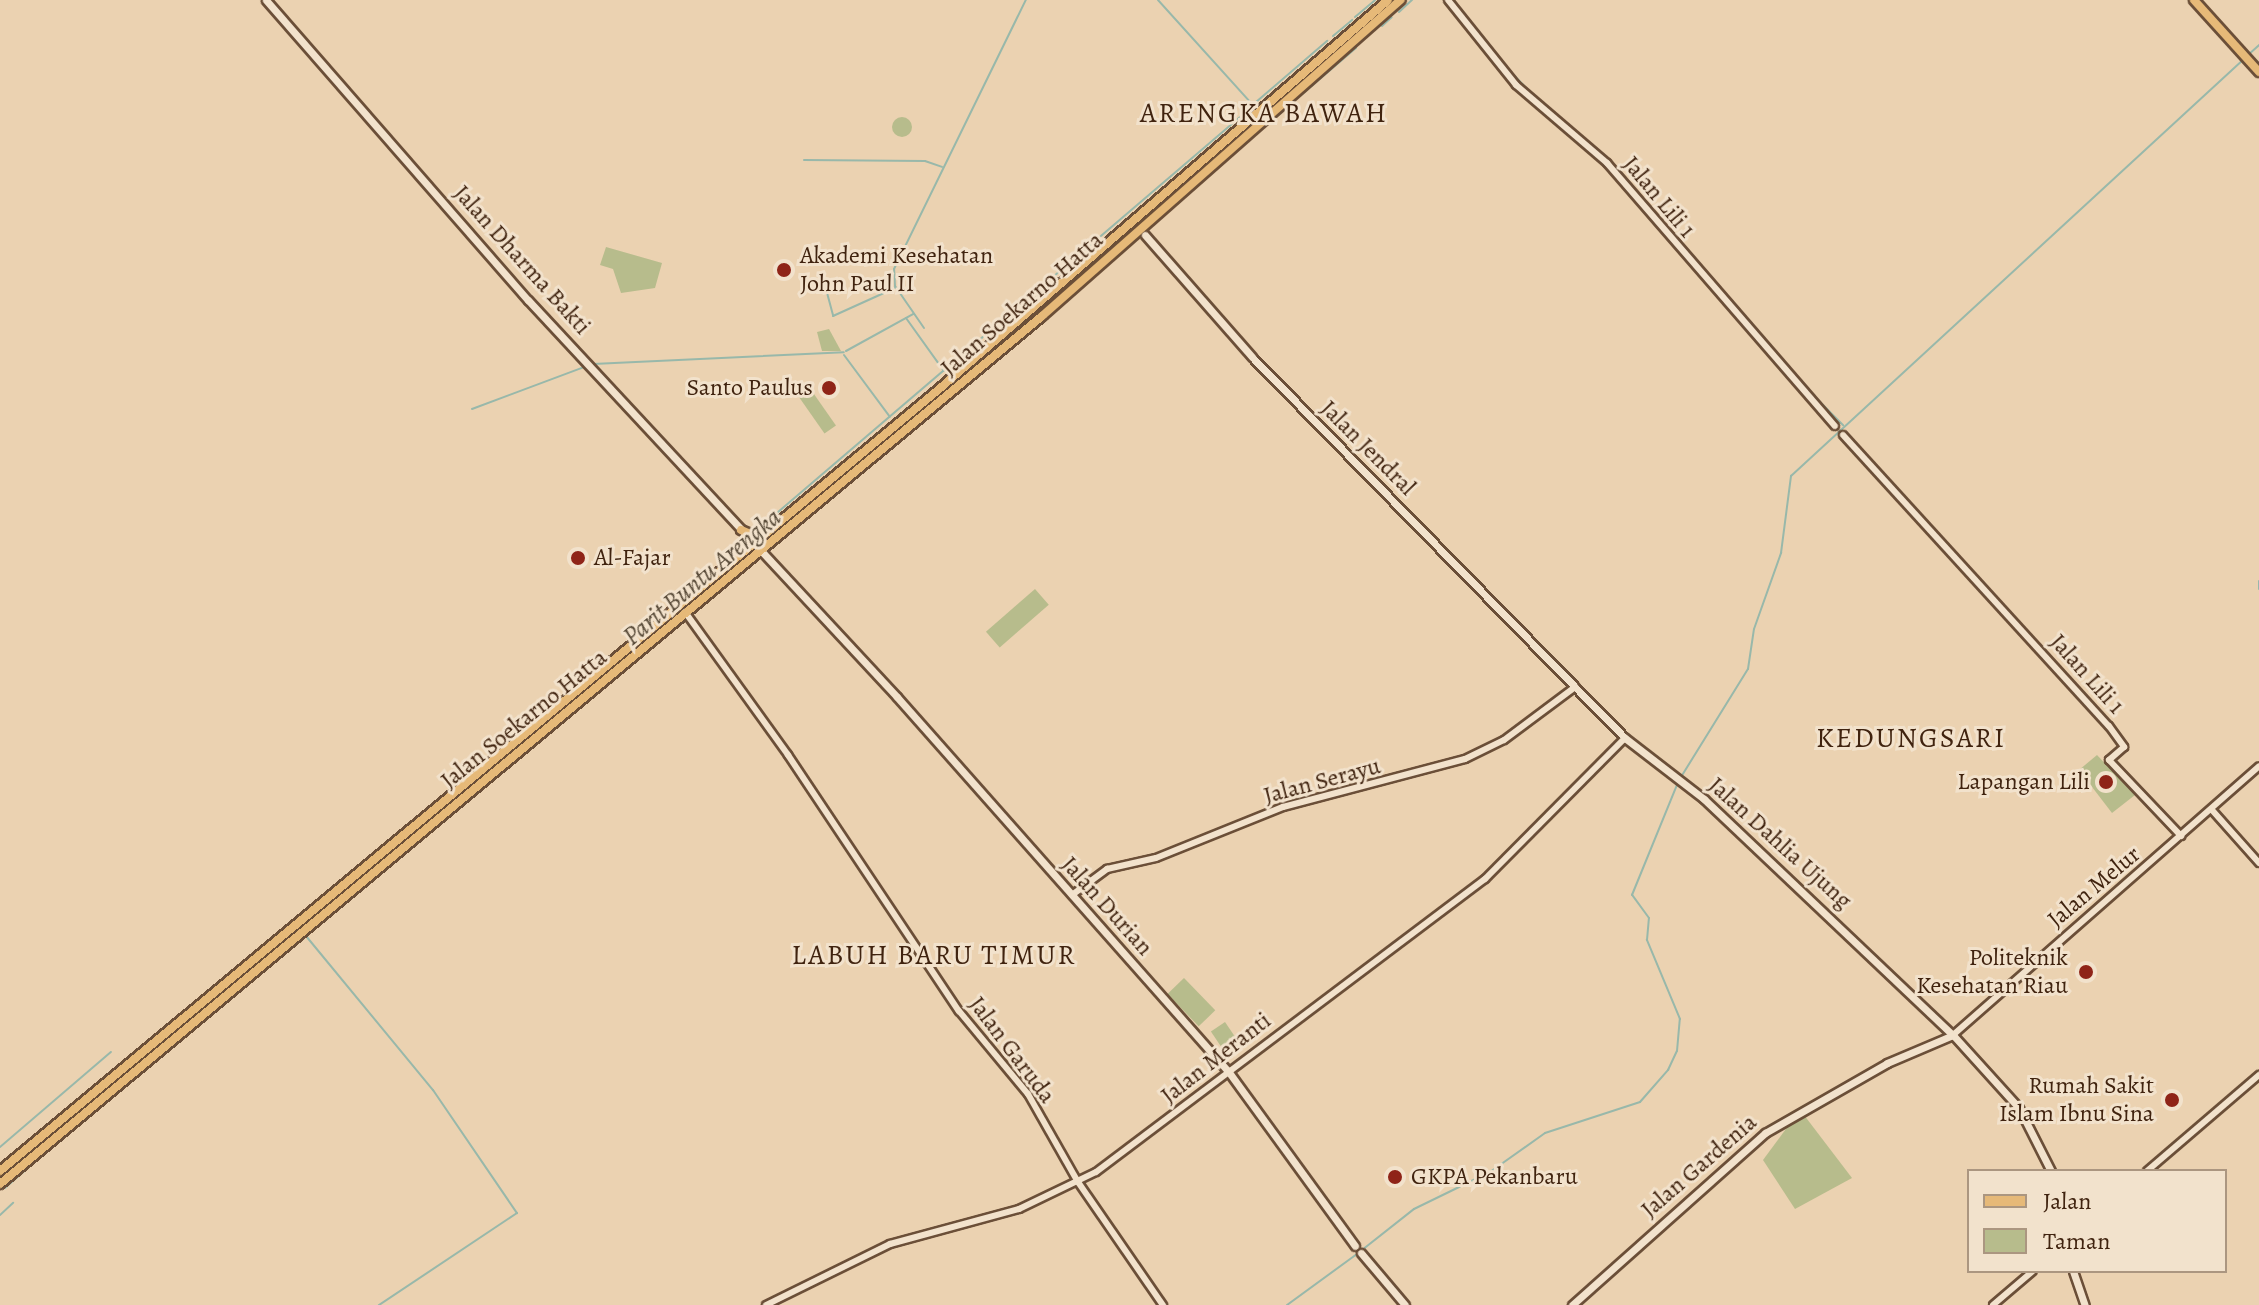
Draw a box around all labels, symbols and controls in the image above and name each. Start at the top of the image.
district label: ARENGKA BAWAH [1140,96,1388,130]
street label: Jalan Lili 1 [1617,150,1701,244]
street label: Jalan Dharma Bakti [447,179,597,341]
street label: Jalan Soekarno Hatta [935,226,1109,382]
place label: Akademi Kesehatan John Paul II [800,242,993,298]
marker: Akademi Kesehatan John Paul II [775,261,793,279]
place label: Santo Paulus [686,374,813,402]
marker: Santo Paulus [820,379,838,397]
street label: Jalan Jendral [1314,394,1422,502]
water label: Parit Buntu Arengka [617,502,787,652]
place label: Al-Fajar [594,544,671,572]
marker: Al-Fajar [569,549,587,567]
street label: Jalan Lili 1 [2044,628,2130,720]
street label: Jalan Soekarno Hatta [435,643,613,795]
district label: KEDUNGSARI [1816,721,2006,755]
street label: Jalan Serayu [1261,752,1383,810]
place label: Lapangan Lili [1957,768,2090,796]
street label: Jalan Dahlia Ujung [1702,771,1858,915]
marker: Lapangan Lili [2097,773,2115,791]
street label: Jalan Melur [2042,840,2146,934]
street label: Jalan Durian [1055,851,1159,961]
district label: LABUH BARU TIMUR [791,938,1077,972]
place label: Politeknik Kesehatan Riau [1916,944,2068,1000]
marker: Politeknik Kesehatan Riau [2075,961,2097,983]
street label: Jalan Garuda [962,991,1062,1109]
street label: Jalan Meranti [1155,1006,1277,1110]
place label: Rumah Sakit Islam Ibnu Sina [1999,1072,2154,1128]
marker: Rumah Sakit Islam Ibnu Sina [2161,1089,2183,1111]
street label: Jalan Gardenia [1635,1108,1763,1224]
place label: GKPA Pekanbaru [1411,1163,1578,1191]
marker: GKPA Pekanbaru [1386,1168,1404,1186]
legend [1967,1169,2227,1273]
text: Jalan [2043,1185,2092,1217]
text: Taman [2043,1225,2110,1257]

